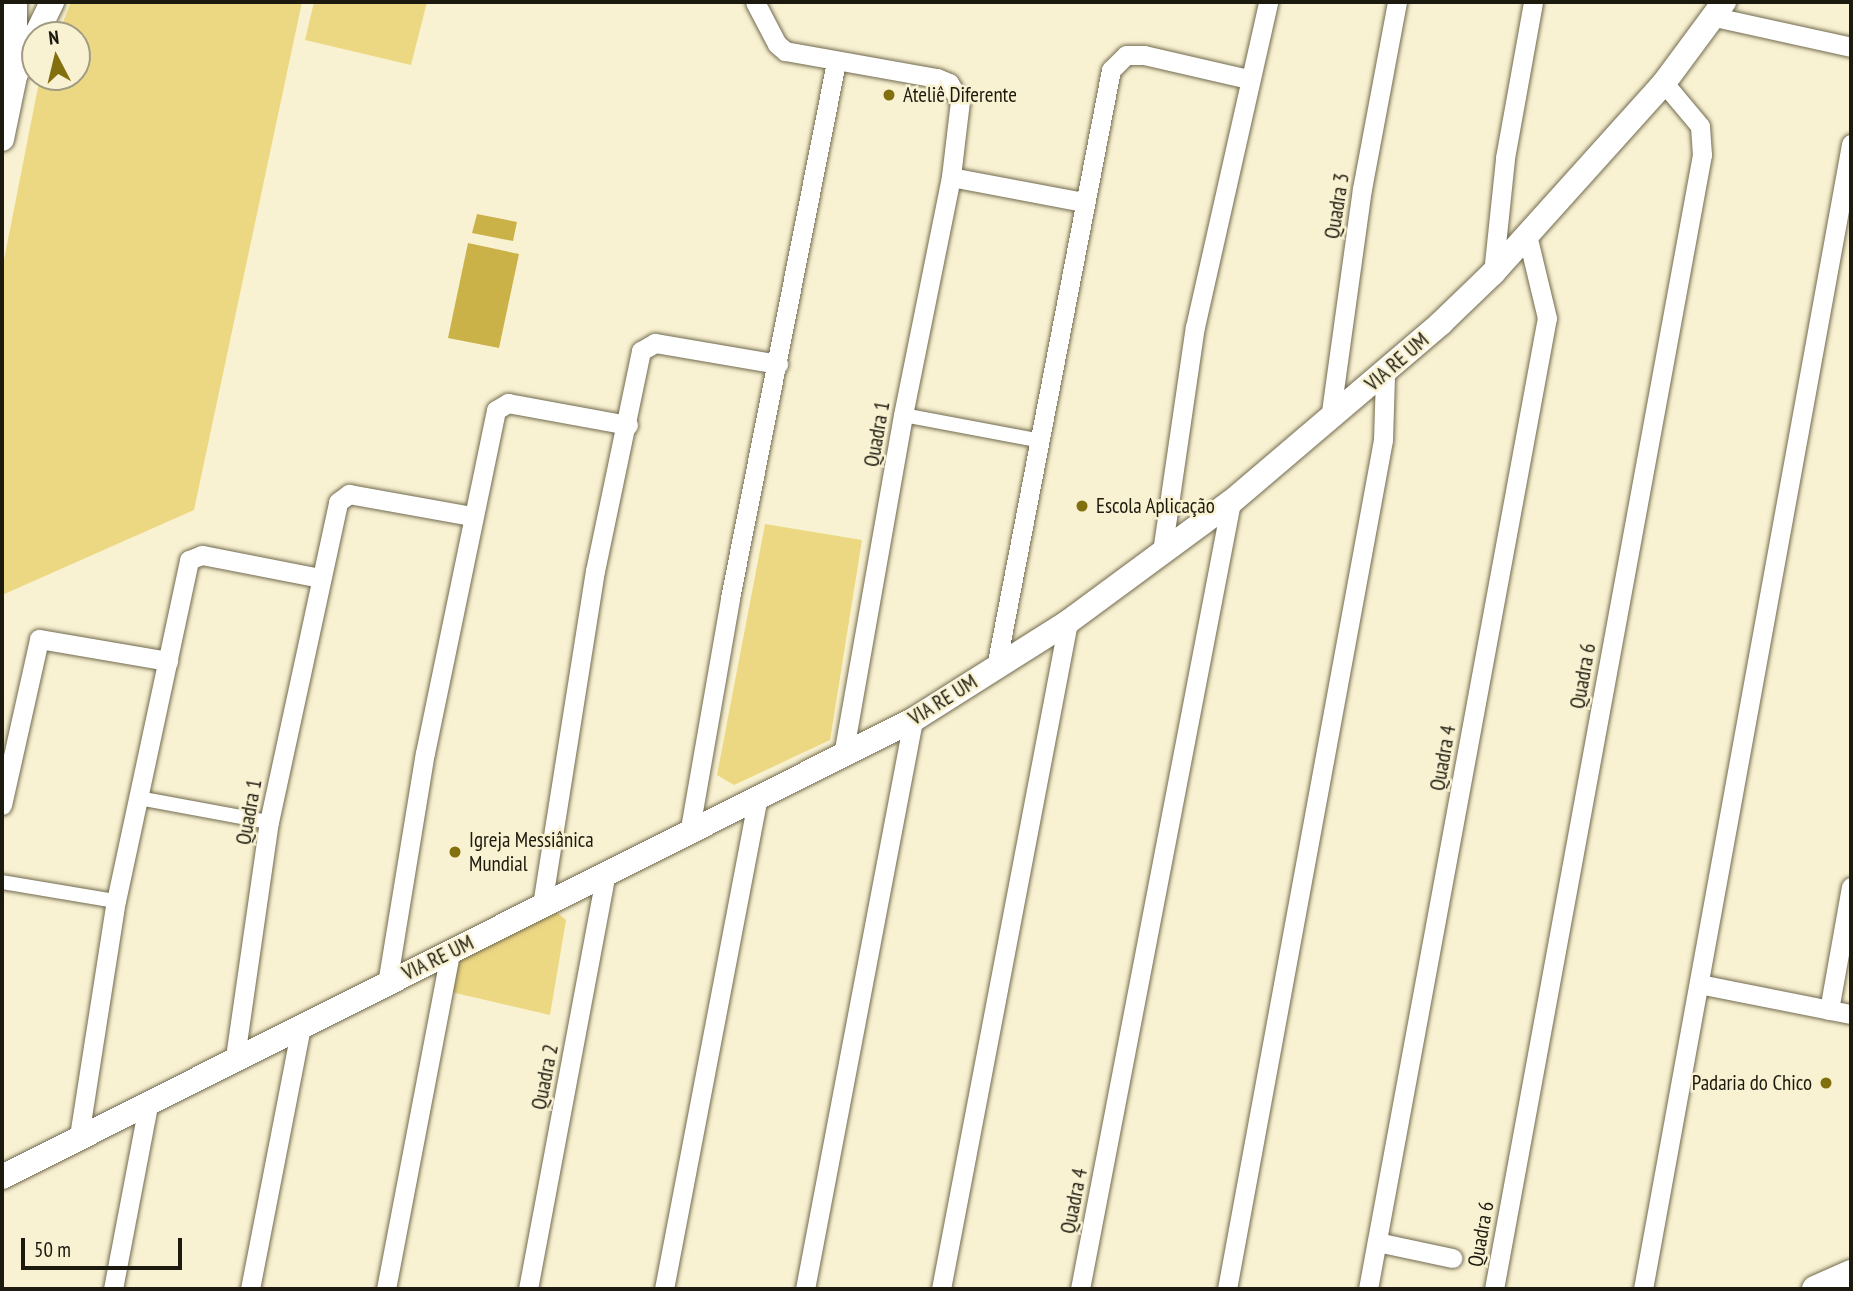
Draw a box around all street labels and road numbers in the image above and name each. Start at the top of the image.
street label: Quadra 3 [1319,171,1355,241]
street label: VIA RE UM [1360,327,1434,397]
street label: Quadra 1 [859,399,895,469]
street label: Quadra 6 [1565,641,1601,711]
street label: VIA RE UM [904,669,982,731]
street label: Quadra 4 [1425,723,1461,793]
street label: Quadra 1 [231,777,267,847]
street label: VIA RE UM [398,930,478,986]
street label: Quadra 2 [526,1042,564,1112]
street label: Quadra 4 [1055,1166,1093,1236]
street label: Quadra 6 [1463,1199,1499,1269]

